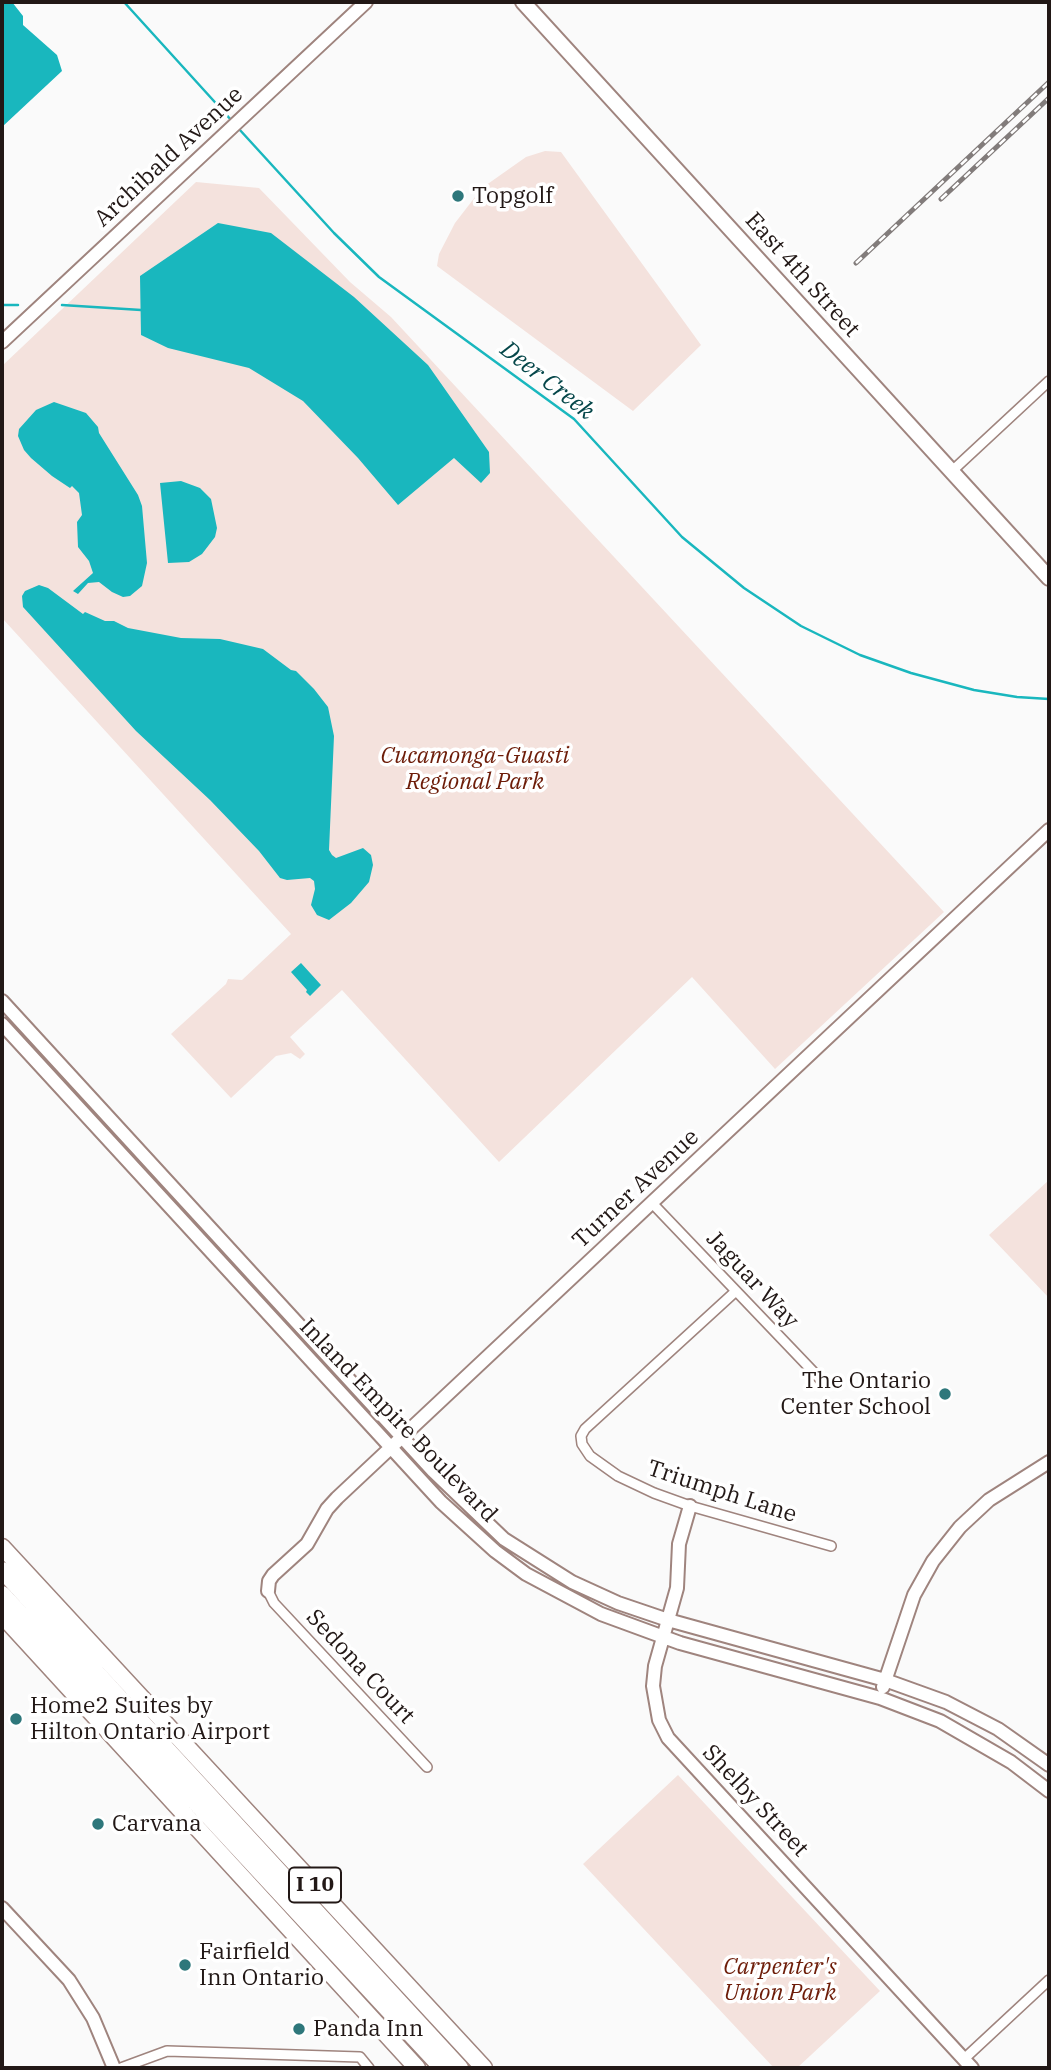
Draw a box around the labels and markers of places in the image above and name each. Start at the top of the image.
place label: Topgolf [472,182,553,210]
marker: Topgolf [450,188,466,204]
place label: The Ontario Center School [780,1367,931,1421]
marker: The Ontario Center School [937,1386,953,1402]
place label: Home2 Suites by Hilton Ontario Airport [30,1692,270,1746]
marker: Home2 Suites by Hilton Ontario Airport [8,1711,24,1727]
place label: Carvana [112,1810,202,1838]
marker: Carvana [90,1816,106,1832]
place label: Fairfield Inn Ontario [199,1938,324,1992]
marker: Fairfield Inn Ontario [177,1957,193,1973]
place label: Panda Inn [313,2015,424,2043]
marker: Panda Inn [291,2021,307,2037]

